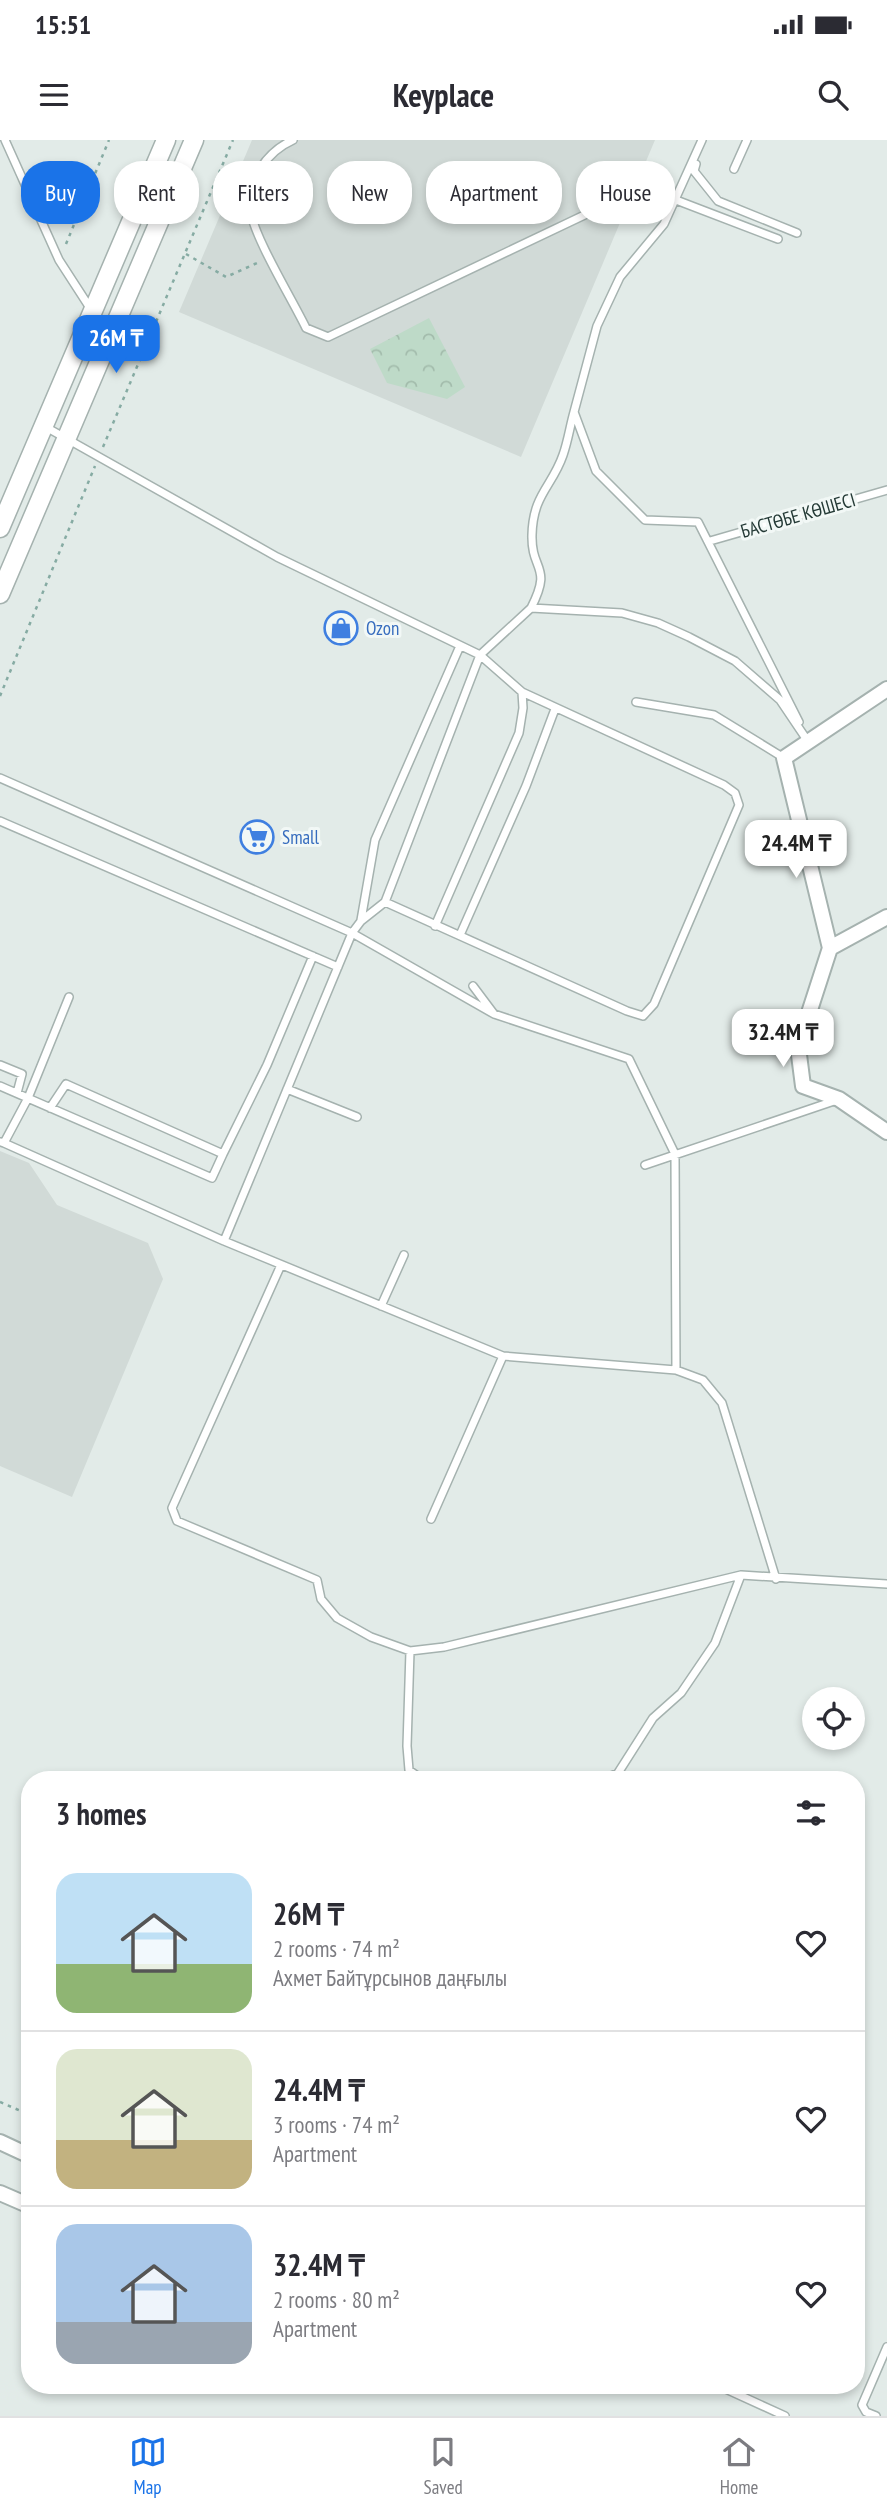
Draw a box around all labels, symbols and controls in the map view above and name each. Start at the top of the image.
text: 15:51 [35,8,91,41]
text: Keyplace [393,74,494,116]
icon: menu [35,76,73,114]
icon: search [814,76,852,114]
chip: Buy [21,161,100,224]
chip: Rent [114,161,199,224]
chip: Filters [213,161,313,224]
chip: New [327,161,412,224]
chip: Apartment [426,161,562,224]
chip: House [576,161,675,224]
pin: 26M ₸ [67,316,165,375]
text: 26M ₸ [89,323,143,352]
street label: БАСТӨБЕ КӨШЕСІ [738,487,858,543]
shop icon: Ozon [322,609,360,647]
place label: Ozon [366,616,399,640]
supermarket icon: Small [238,818,276,856]
pin: 24.4M ₸ [731,820,861,880]
place label: Small [282,825,320,849]
text: 24.4M ₸ [761,828,831,857]
pin: 32.4M ₸ [718,1010,848,1069]
text: 32.4M ₸ [748,1017,818,1046]
map controls [802,1687,865,1750]
button: locate [802,1687,865,1750]
text: 3 homes [56,1794,147,1833]
icon: filters [792,1794,830,1832]
text: 26M ₸ [273,1894,344,1933]
icon: home [112,1901,196,1985]
icon: heart [792,1924,830,1962]
text: 2 rooms · 74 m² [273,1934,400,1963]
text: Ахмет Байтұрсынов даңғылы [273,1963,507,1992]
text: 24.4M ₸ [273,2070,365,2109]
icon: home [112,2077,196,2161]
icon: heart [792,2100,830,2138]
text: 3 rooms · 74 m² [273,2110,400,2139]
text: Apartment [273,2139,357,2168]
text: 32.4M ₸ [273,2245,365,2284]
icon: home [112,2252,196,2336]
icon: heart [792,2275,830,2313]
text: 2 rooms · 80 m² [273,2285,400,2314]
text: Apartment [273,2314,357,2343]
tab: Map [129,2433,167,2499]
tab: Saved [424,2433,463,2499]
tab: Home [720,2433,758,2499]

